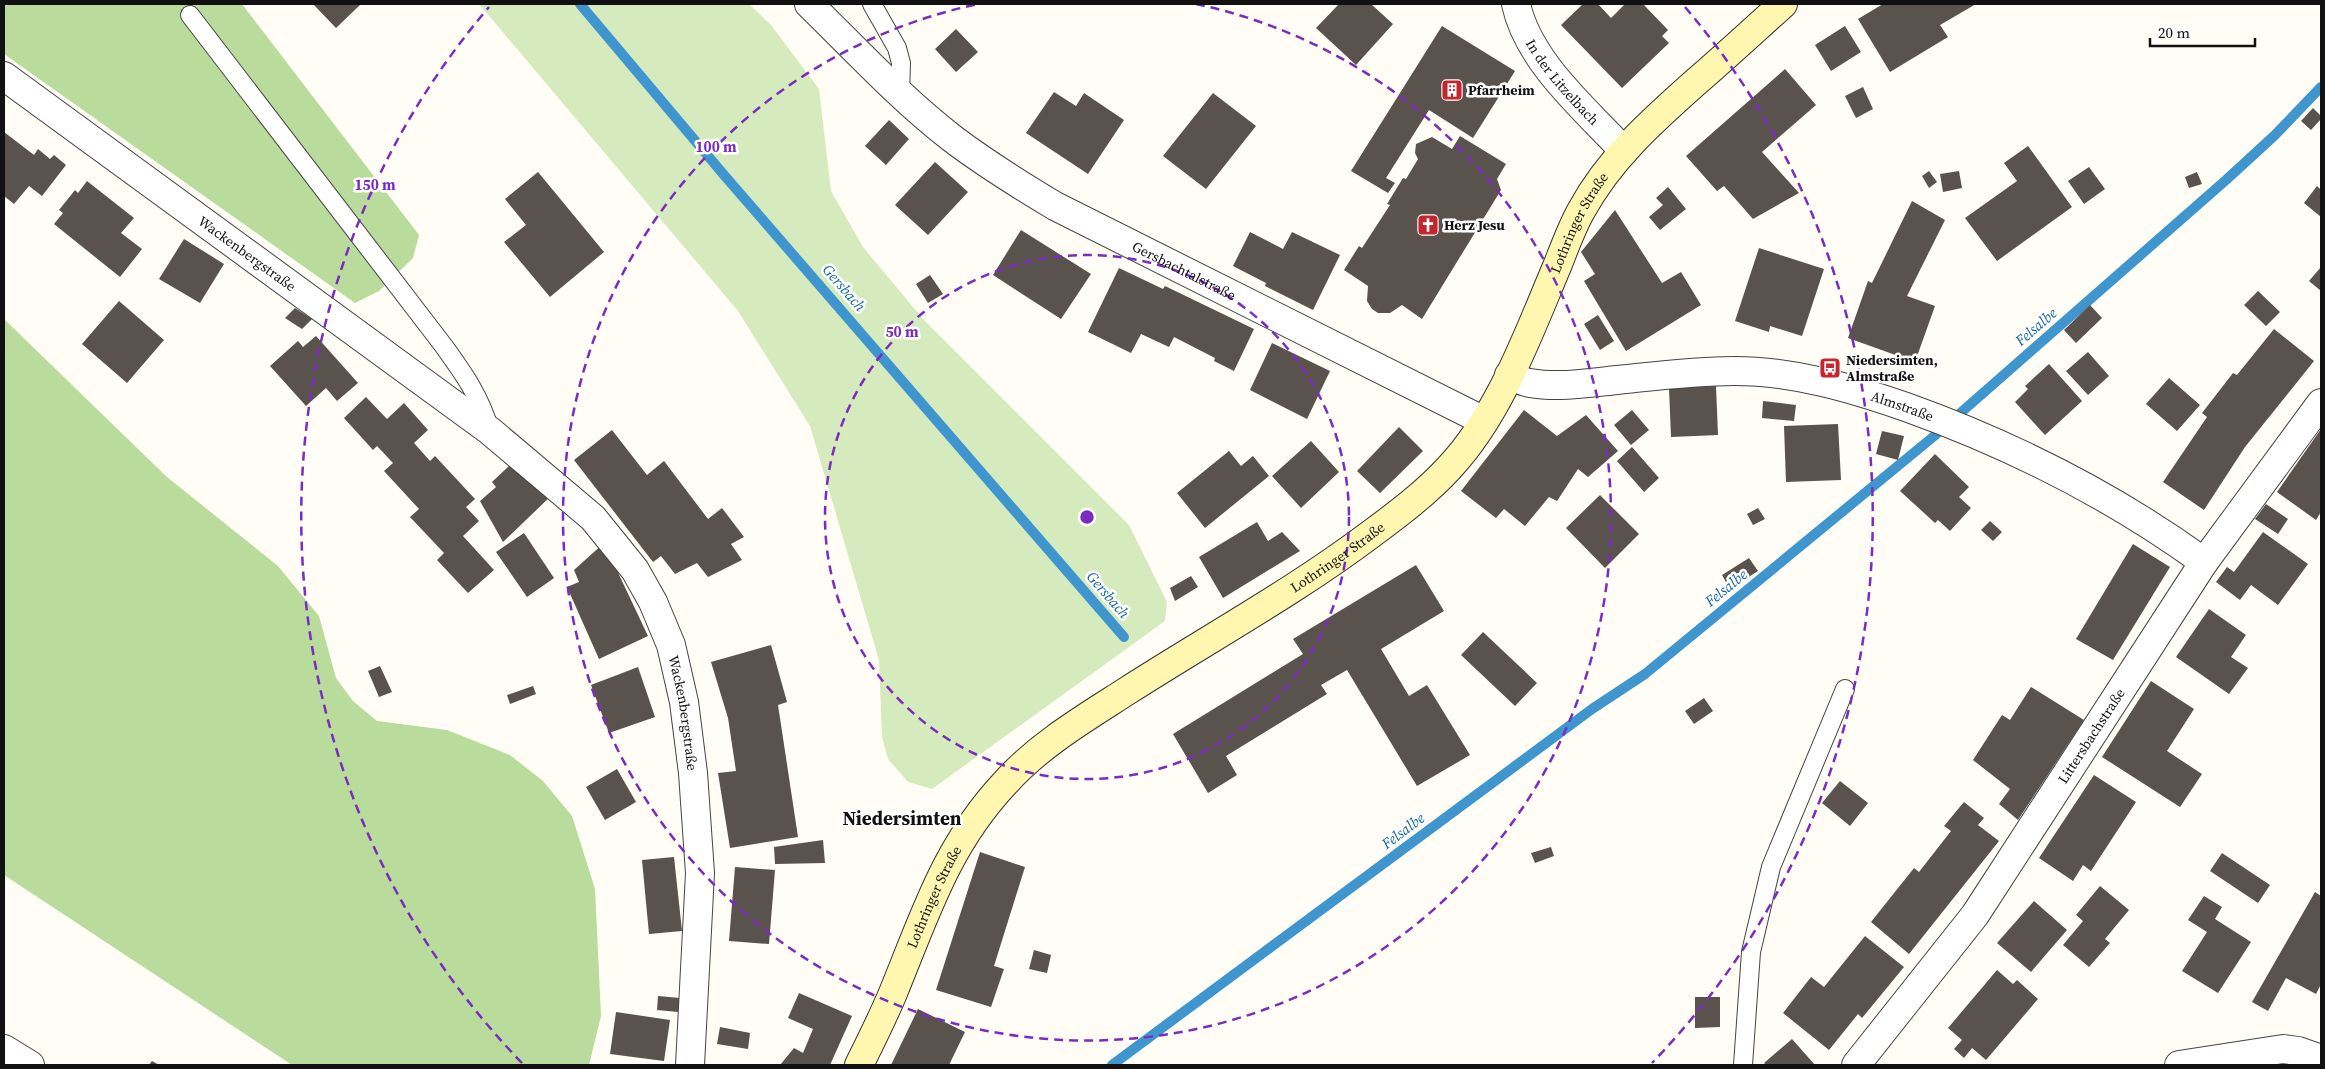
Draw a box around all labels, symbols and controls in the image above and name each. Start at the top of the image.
scale bar [2150,15,2255,47]
text: 20 m [2158,22,2190,43]
street label: In der Litzelbach [1521,35,1604,130]
building icon: Pfarrheim [1440,78,1464,102]
place label: Pfarrheim [1468,80,1535,100]
text: 100 m [695,136,737,157]
street label: Lothringer Straße [1545,168,1613,276]
text: 150 m [354,174,396,195]
street label: Wackenbergstraße [194,211,300,296]
church icon: Herz Jesu [1416,213,1440,237]
place label: Herz Jesu [1444,215,1505,235]
street label: Gersbachtalstraße [1129,236,1239,305]
water label: Gersbach [818,260,871,316]
water label: Felsalbe [2010,303,2061,351]
text: 50 m [885,321,919,342]
place label: Niedersimten, Almstraße [1846,350,1938,386]
bus stop icon: Niedersimten, Almstraße [1818,356,1842,380]
street label: Almstraße [1868,386,1936,426]
centre of rings [1078,508,1096,526]
street label: Lothringer Straße [1286,517,1389,597]
water label: Felsalbe [1699,564,1751,612]
water label: Gersbach [1082,567,1135,623]
street label: Wackenbergstraße [664,653,703,772]
street label: Littersbachstraße [2053,684,2130,787]
district label: Niedersimten [842,805,962,831]
water label: Felsalbe [1376,807,1429,854]
street label: Lothringer Straße [902,842,966,951]

